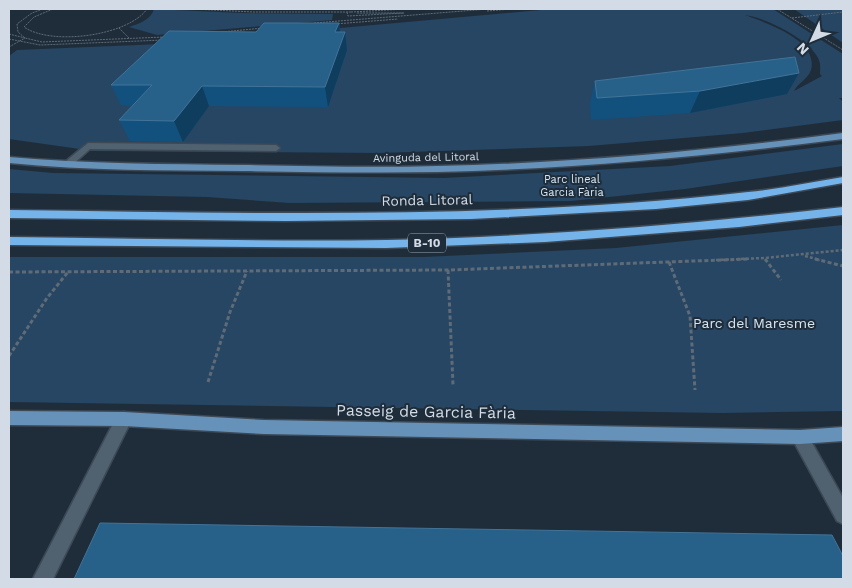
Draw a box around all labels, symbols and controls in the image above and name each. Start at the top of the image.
north arrow [787,15,837,65]
text: N [793,40,812,58]
street label: Avinguda del Litoral [373,150,480,165]
park label: Parc lineal Garcia Fària [540,173,604,199]
street label: Ronda Litoral [381,191,474,209]
road number: B-10 [408,234,446,252]
park label: Parc del Maresme [693,315,815,331]
street label: Passeig de Garcia Fària [336,400,516,423]

